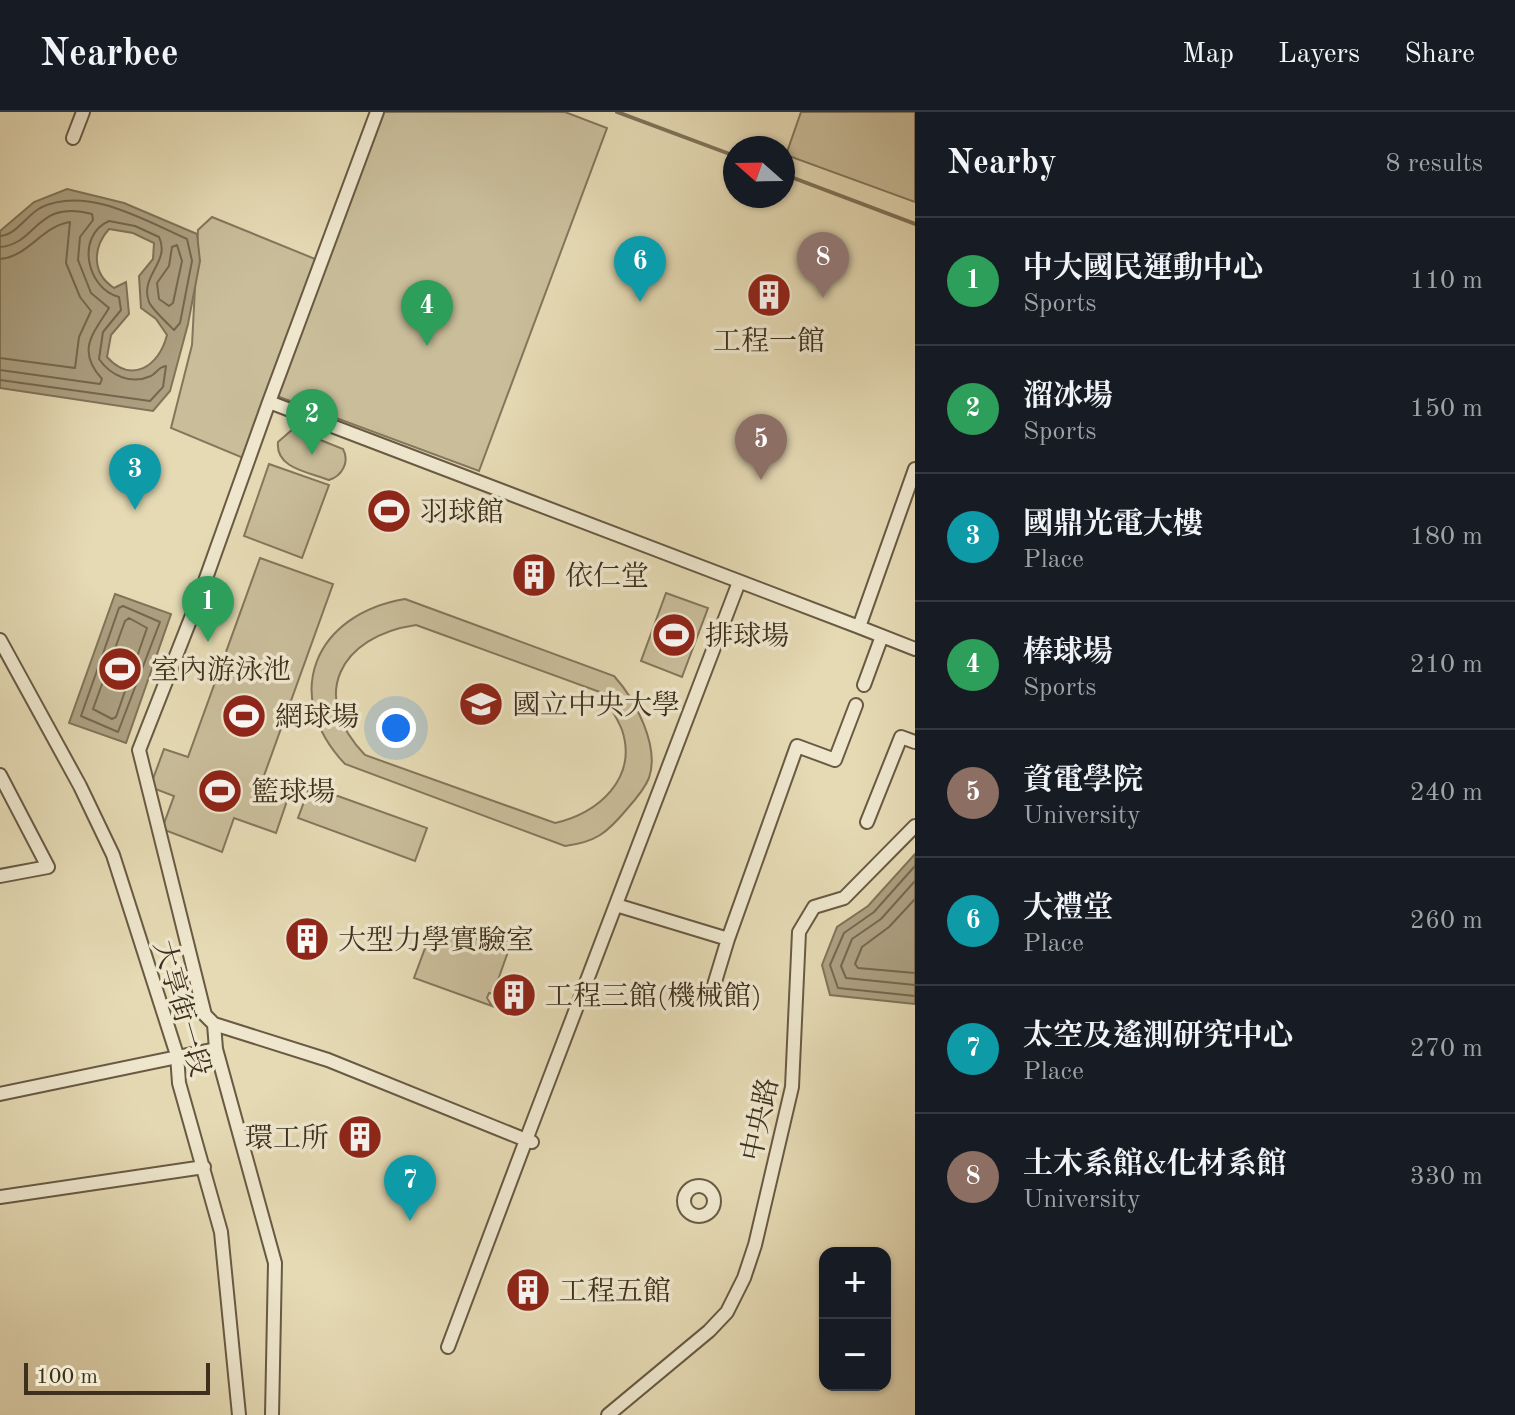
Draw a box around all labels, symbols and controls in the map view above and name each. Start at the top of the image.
text: Nearbee [40,36,179,74]
text: Map [1182,41,1234,69]
text: Layers [1278,41,1360,69]
text: Share [1404,41,1475,69]
north arrow [723,136,795,208]
text: Nearby [947,147,1057,181]
text: 8 results [1385,151,1483,177]
pin: 8 [797,232,849,298]
pin: 6 [614,236,666,302]
text: 中大國民運動中心 [1023,254,1263,284]
text: 1 [965,268,981,294]
text: 110 m [1410,268,1483,294]
building icon: 工程一館 [745,271,793,319]
pin: 4 [401,280,453,346]
text: Sports [1023,291,1097,317]
place label: 工程一館 [713,326,825,357]
text: 溜冰場 [1023,382,1113,412]
pin: 2 [286,389,338,455]
text: 2 [965,396,981,422]
text: 150 m [1410,396,1483,422]
pin: 5 [735,414,787,480]
text: Sports [1023,419,1097,445]
pin: 3 [109,444,161,510]
sports icon: 羽球館 [365,487,413,535]
place label: 羽球館 [420,497,504,528]
text: 國鼎光電大樓 [1023,510,1203,540]
text: 3 [965,524,981,550]
text: 180 m [1410,524,1483,550]
text: Place [1023,547,1084,573]
building icon: 依仁堂 [510,551,558,599]
place label: 依仁堂 [565,561,649,592]
pin: 1 [182,576,234,642]
sports icon: 排球場 [650,611,698,659]
place label: 排球場 [705,621,789,652]
text: 棒球場 [1023,638,1113,668]
sports icon: 室內游泳池 [96,645,144,693]
text: 4 [965,652,981,678]
text: 210 m [1410,652,1483,678]
place label: 室內游泳池 [151,655,291,686]
text: Sports [1023,675,1097,701]
school or university icon: 國立中央大學 [457,680,505,728]
place label: 國立中央大學 [512,690,680,721]
sports icon: 網球場 [220,692,268,740]
place label: 網球場 [275,702,359,733]
your location [376,708,416,748]
text: 資電學院 [1023,766,1143,796]
sports icon: 籃球場 [196,767,244,815]
place label: 籃球場 [251,777,335,808]
text: 5 [965,780,981,806]
text: 240 m [1410,780,1483,806]
text: University [1023,803,1141,829]
text: 大禮堂 [1023,894,1113,924]
text: 6 [965,908,981,934]
text: 260 m [1410,908,1483,934]
building icon: 大型力學實驗室 [283,915,331,963]
place label: 大型力學實驗室 [338,925,534,956]
text: Place [1023,931,1084,957]
street label: 大享街一段 [147,937,216,1080]
building icon: 工程三館(機械館) [490,971,538,1019]
place label: 工程三館(機械館) [545,981,762,1012]
text: 太空及遙測研究中心 [1023,1022,1293,1052]
text: 7 [965,1036,981,1062]
text: 270 m [1410,1036,1483,1062]
text: Place [1023,1059,1084,1085]
street label: 中央路 [737,1075,784,1164]
building icon: 環工所 [336,1113,384,1161]
place label: 環工所 [245,1123,329,1154]
text: 土木系館&化材系館 [1023,1150,1287,1180]
pin: 7 [384,1155,436,1221]
text: 8 [965,1164,981,1190]
text: 330 m [1410,1164,1483,1190]
text: University [1023,1187,1141,1213]
map controls [819,1247,891,1391]
button: + [819,1247,891,1319]
building icon: 工程五館 [504,1266,552,1314]
place label: 工程五館 [559,1276,671,1307]
button: − [819,1319,891,1391]
scale bar [24,1359,210,1395]
text: 100 m [36,1366,98,1388]

